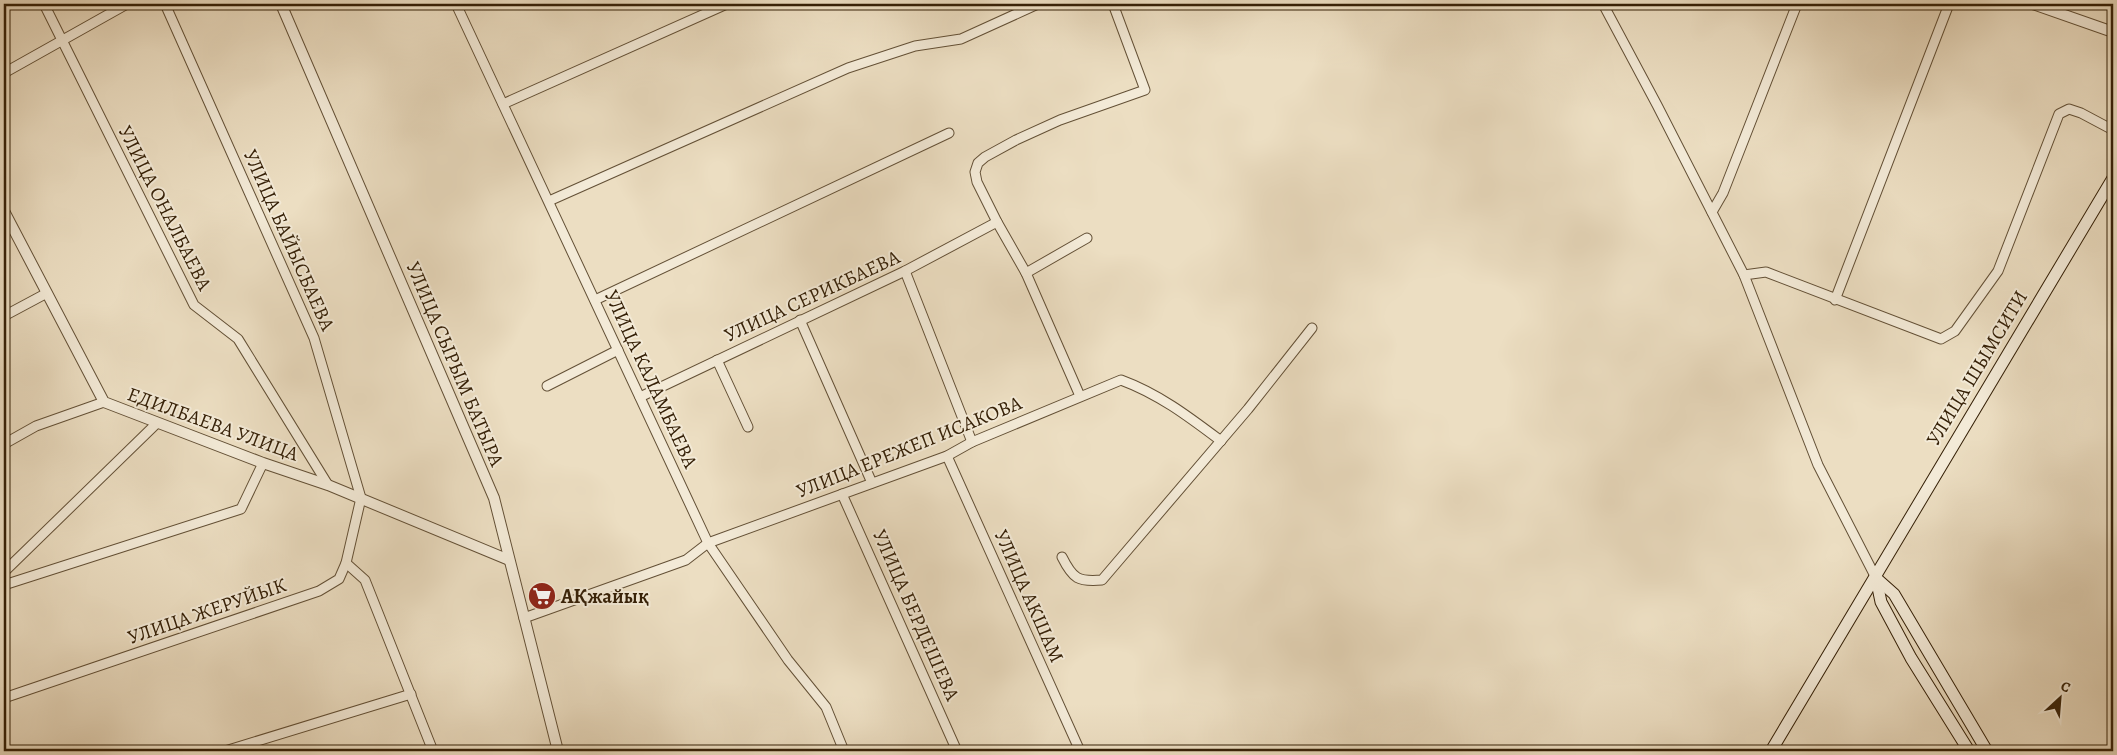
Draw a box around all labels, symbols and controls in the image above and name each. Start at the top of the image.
street label: УЛИЦА ОНАЛБАЕВА [112,121,218,295]
street label: УЛИЦА БАЙЫСБАЕВА [237,145,341,335]
street label: УЛИЦА СЕРИКБАЕВА [720,243,905,349]
street label: УЛИЦА СЫРЫМ БАТЫРА [400,257,511,471]
street label: УЛИЦА ШЫМСИТИ [1920,285,2034,451]
street label: УЛИЦА КАЛАМБАЕВА [598,286,704,473]
street label: ЕДИЛБАЕВА УЛИЦА [124,380,303,468]
street label: УЛИЦА ЕРЕЖЕП ИСАКОВА [792,389,1026,505]
street label: УЛИЦА БЕРДЕШЕВА [866,525,966,705]
street label: УЛИЦА АКШАМ [988,525,1070,667]
street label: УЛИЦА ЖЕРУЙЫК [124,571,290,651]
supermarket icon: АҚжайық [527,581,557,611]
place label: АҚжайық [560,583,649,610]
north arrow [2034,672,2084,722]
text: С [2057,676,2074,697]

